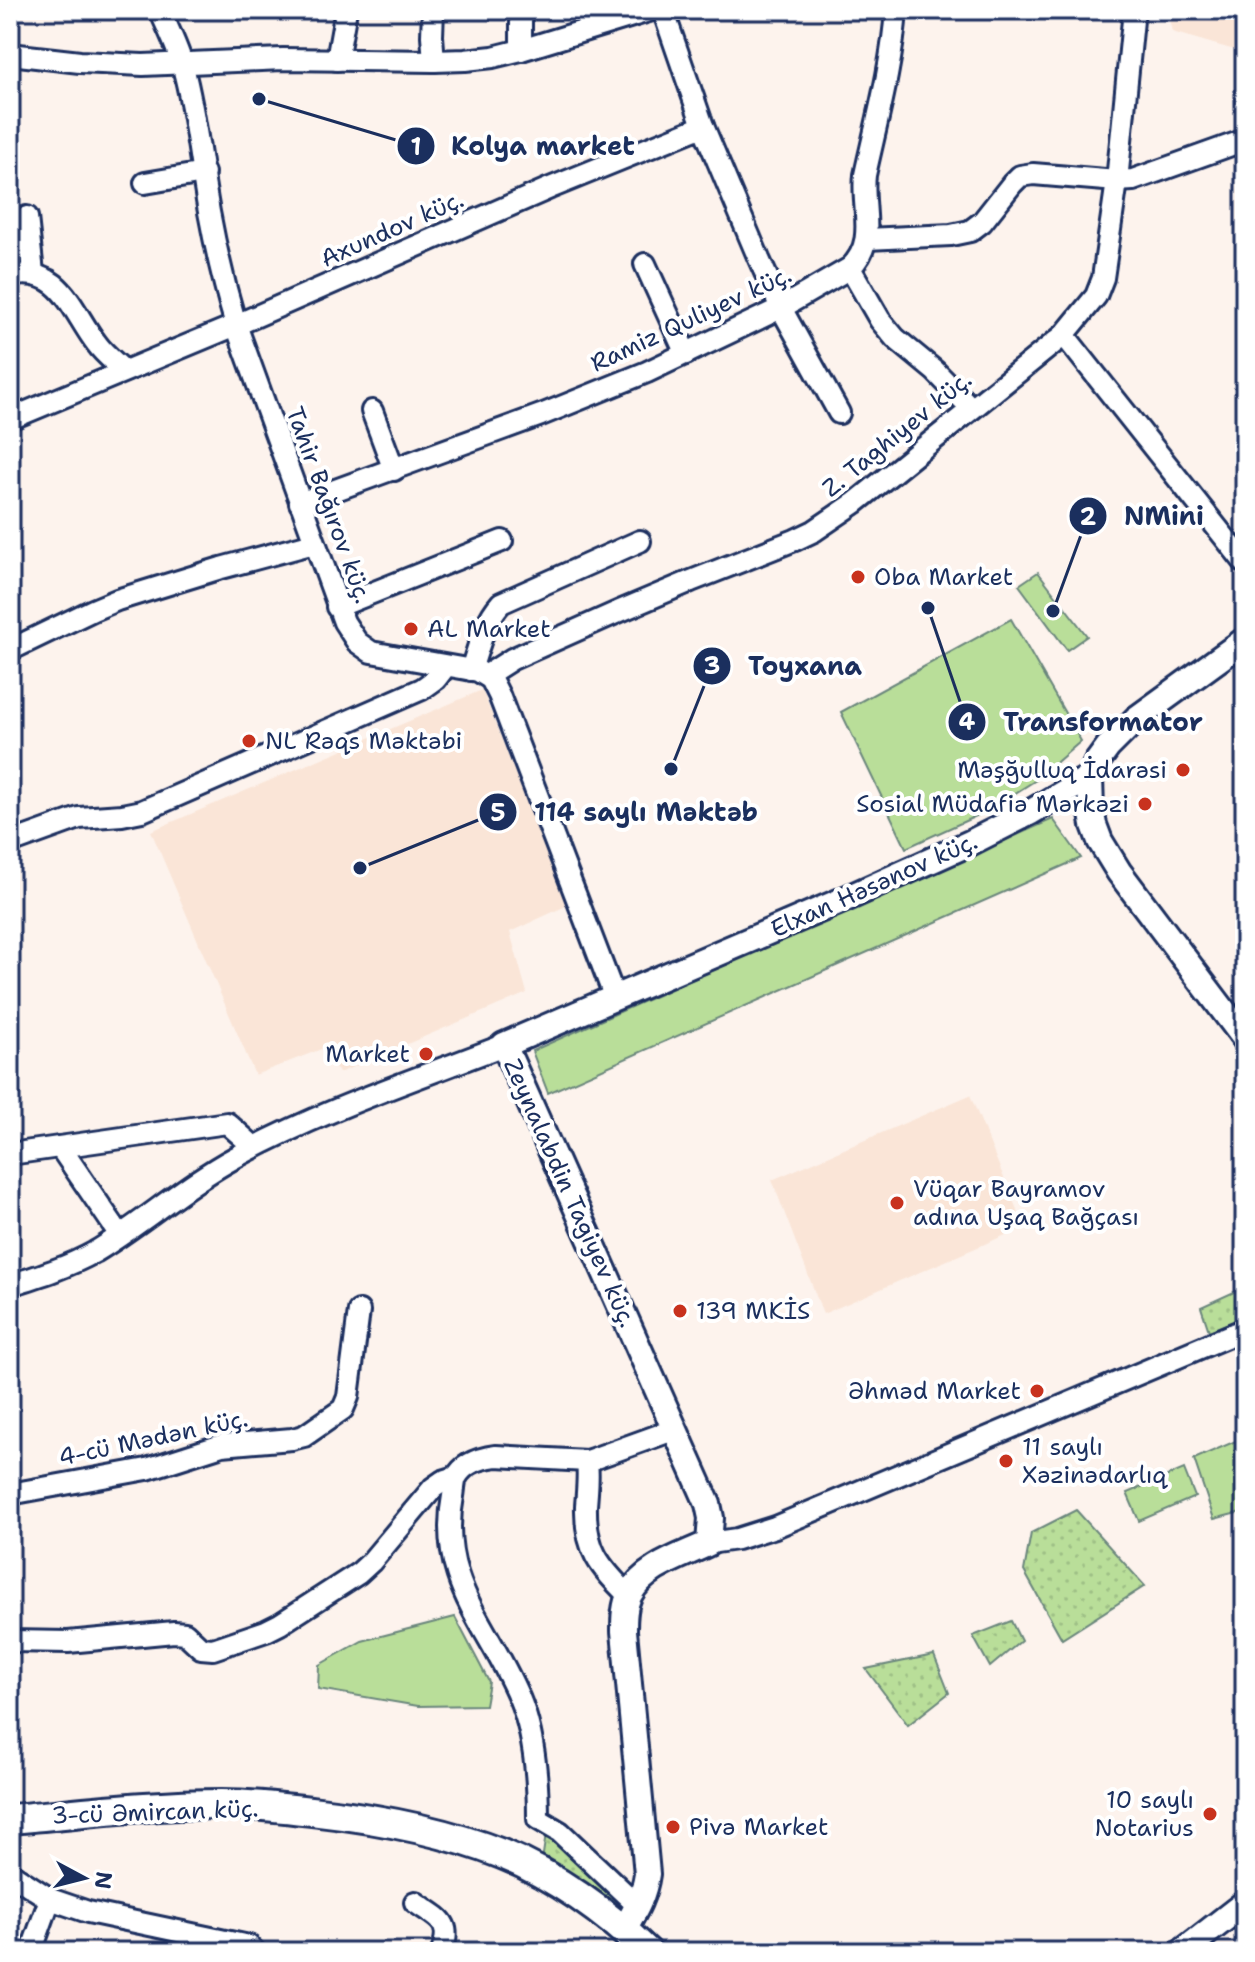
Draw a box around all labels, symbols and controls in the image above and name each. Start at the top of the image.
callout: Kolya market [396,121,651,171]
text: Kolya market [451,128,635,163]
text: 1 [411,131,421,163]
street label: Axundov küç. [315,183,469,275]
street label: Ramiz Quliyev küç. [585,258,797,380]
street label: Z. Taghiyev küç. [816,364,978,504]
street label: Tahir Bağırov küç. [279,402,379,608]
callout: NMini [1068,491,1220,541]
text: NMini [1124,498,1204,533]
text: 2 [1080,501,1097,533]
place label: Oba Market [874,561,1013,593]
marker: Oba Market [849,568,867,586]
place label: AL Market [427,613,551,645]
marker: AL Market [402,620,420,638]
callout: Toyxana [692,641,878,691]
text: Toyxana [748,648,862,683]
text: 3 [704,650,720,682]
callout: Transformator [947,697,1219,747]
text: Transformator [1003,704,1203,739]
text: 4 [959,706,976,738]
place label: NL Rəqs Məktəbi [265,725,462,757]
marker: NL Rəqs Məktəbi [240,732,258,750]
place label: Məşğulluq İdarəsi [957,754,1167,786]
marker: Məşğulluq İdarəsi [1174,761,1192,779]
callout: 114 saylı Məktəb [478,787,774,837]
place label: Sosial Müdafiə Mərkəzi [856,788,1129,820]
text: 114 saylı Məktəb [534,794,758,829]
marker: Sosial Müdafiə Mərkəzi [1136,795,1154,813]
text: 5 [491,797,506,829]
street label: Elxan Həsənov küç. [766,825,982,945]
place label: Market [325,1038,410,1070]
marker: Market [417,1045,435,1063]
street label: Zeynalabdin Tagiyev küç. [496,1054,644,1332]
place label: Vüqar Bayramov adına Uşaq Bağçası [913,1173,1139,1233]
marker: Vüqar Bayramov adına Uşaq Bağçası [888,1194,906,1212]
place label: 139 MKİS [696,1295,810,1327]
marker: 139 MKİS [671,1302,689,1320]
place label: Əhməd Market [848,1375,1021,1407]
marker: Əhməd Market [1028,1382,1046,1400]
street label: 4-cü Mədən küç. [55,1402,251,1474]
place label: 11 saylı Xəzinədarlıq [1022,1431,1168,1491]
marker: 11 saylı Xəzinədarlıq [997,1452,1015,1470]
place label: 10 saylı Notarius [1095,1784,1194,1844]
street label: 3-cü Əmircan küç. [51,1792,259,1832]
marker: 10 saylı Notarius [1201,1805,1219,1823]
place label: Pivə Market [689,1811,829,1843]
marker: Pivə Market [664,1818,682,1836]
north arrow [44,1838,124,1918]
text: N [88,1870,119,1891]

